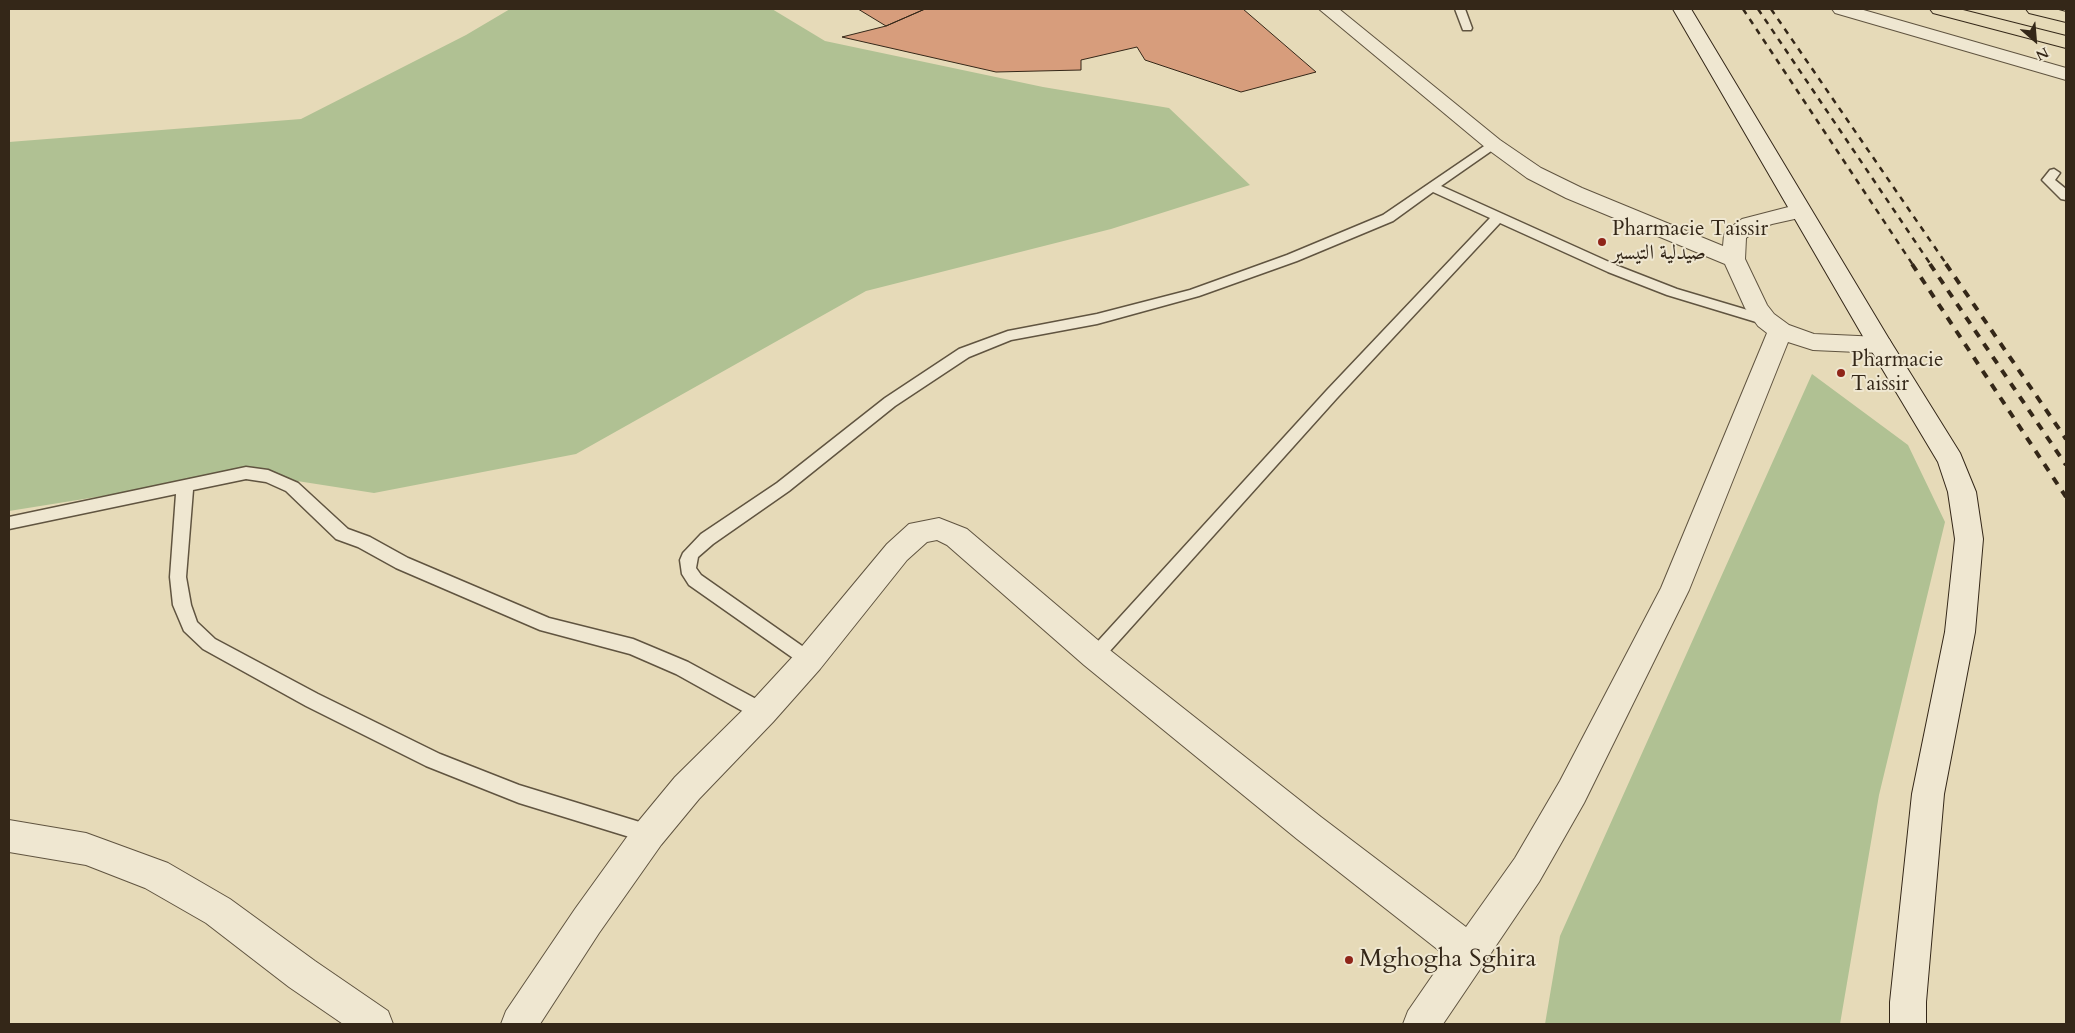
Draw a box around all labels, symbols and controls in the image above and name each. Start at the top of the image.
north arrow [2010,15,2060,65]
text: N [2032,43,2052,65]
place label: Pharmacie Taissir صيدلية التيسير [1612,217,1768,267]
marker: Pharmacie Taissir صيدلية التيسير [1596,236,1608,248]
place label: Pharmacie Taissir [1851,348,1944,398]
marker: Pharmacie Taissir [1835,367,1847,379]
place label: Mghogha Sghira [1359,945,1536,975]
marker: Mghogha Sghira [1343,954,1355,966]

